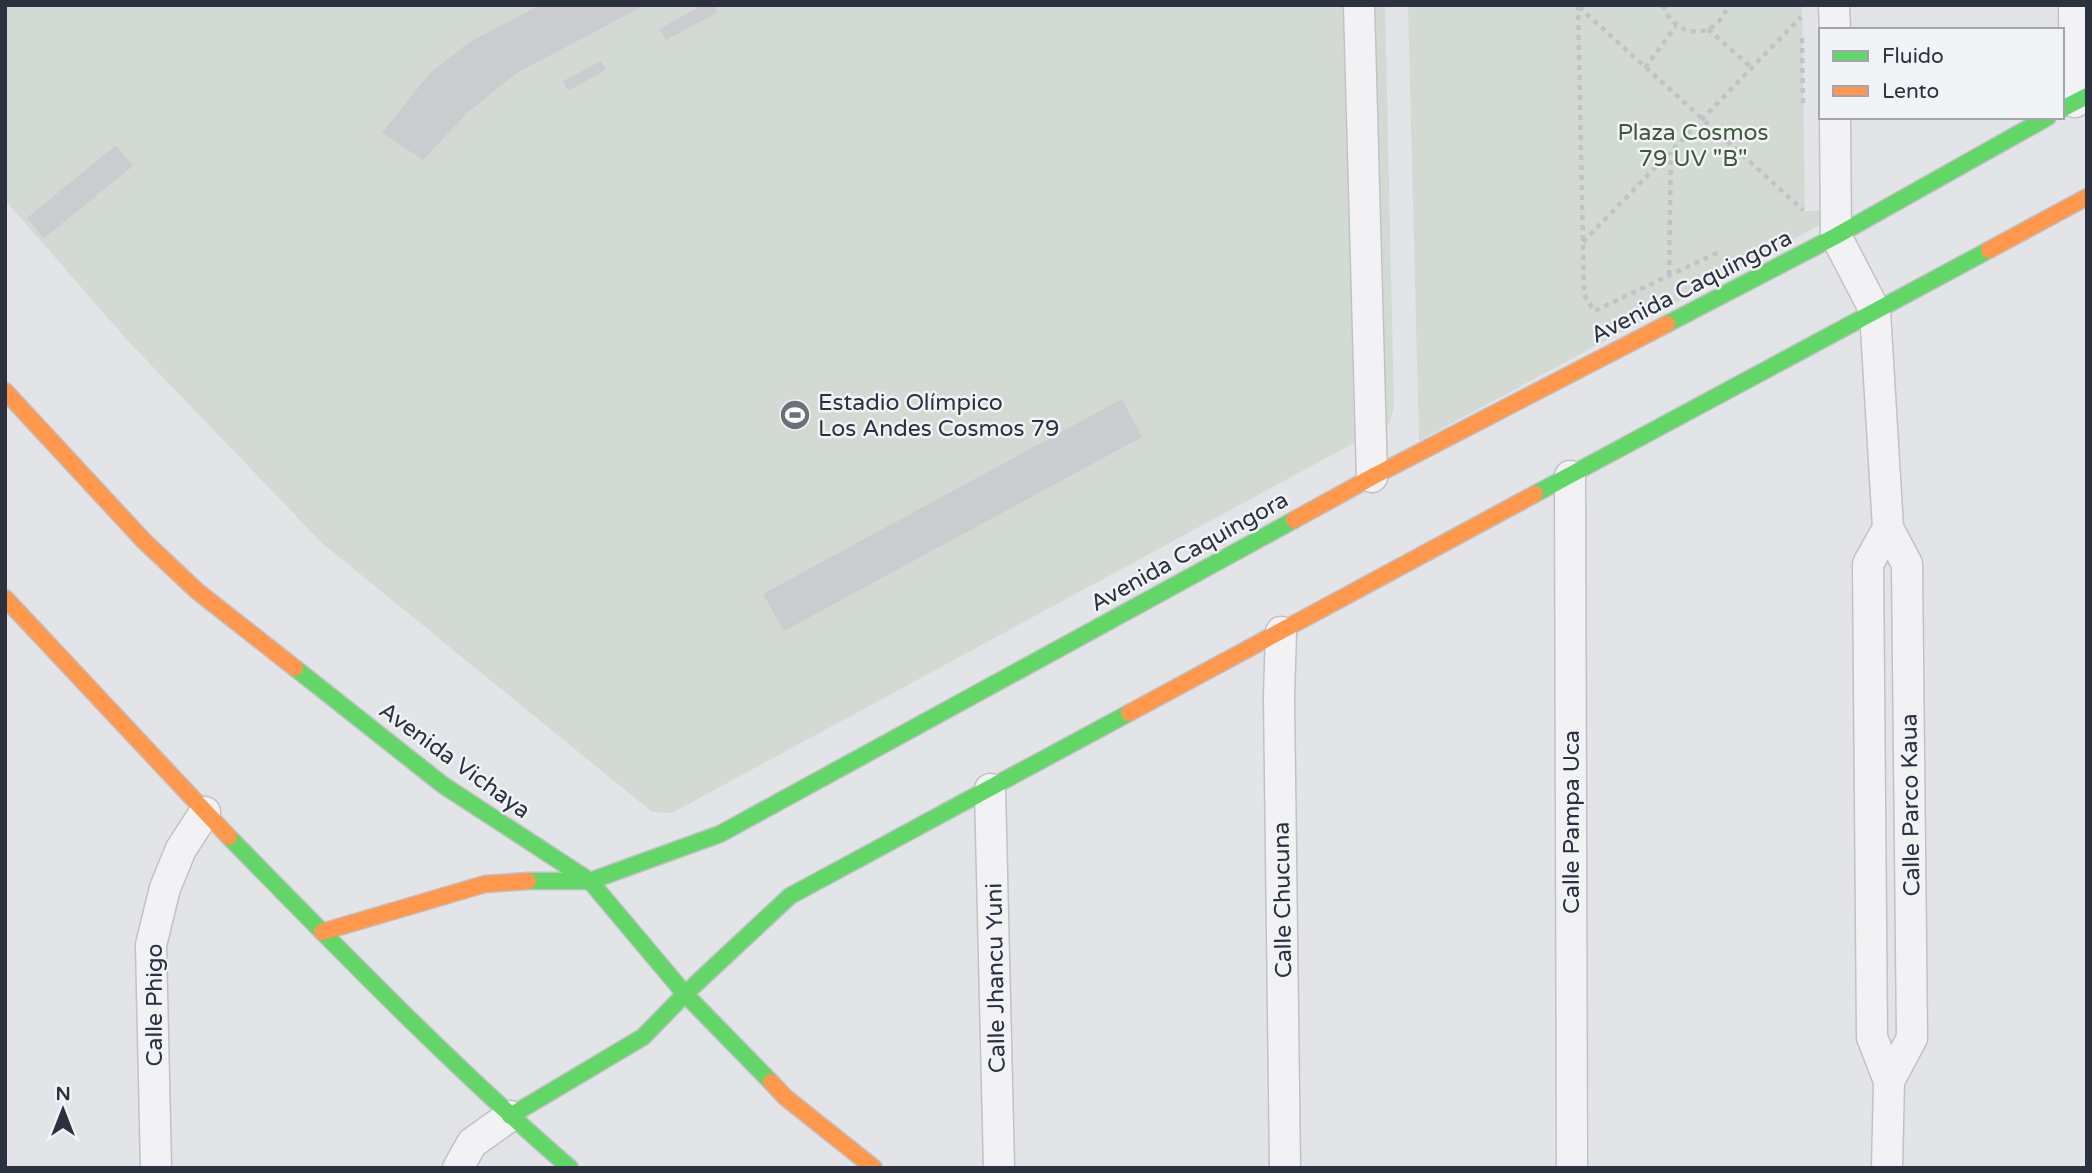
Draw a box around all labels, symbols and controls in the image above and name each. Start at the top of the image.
legend [1819,28,2064,119]
text: Fluido [1882,44,1944,69]
text: Lento [1882,79,1939,104]
park label: Plaza Cosmos 79 UV "B" [1617,119,1769,173]
street label: Avenida Caquingora [1586,224,1797,350]
place label: Estadio Olímpico Los Andes Cosmos 79 [818,389,1059,443]
sports icon: Estadio Olímpico Los Andes Cosmos 79 [778,398,812,432]
street label: Avenida Caquingora [1086,486,1293,618]
street label: Avenida Vichaya [373,697,536,825]
street label: Calle Parco Kaua [1895,713,1927,897]
street label: Calle Pampa Uca [1558,730,1586,914]
street label: Calle Chucuna [1268,822,1298,978]
street label: Calle Jhancu Yuni [980,883,1012,1073]
street label: Calle Phigo [141,944,169,1066]
north arrow [28,1075,98,1145]
text: N [55,1083,71,1105]

